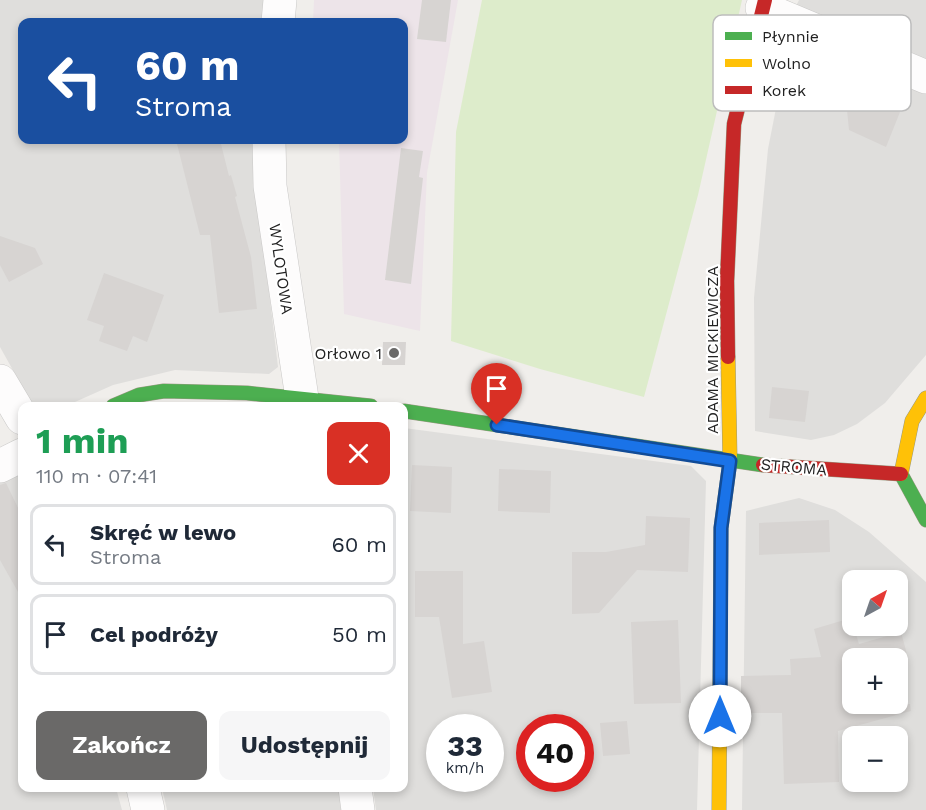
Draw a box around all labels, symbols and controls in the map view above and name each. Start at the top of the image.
legend [713,15,911,111]
text: Płynnie [762,27,819,46]
text: 60 m [135,41,239,90]
icon: left [36,42,114,120]
text: Wolno [762,54,811,73]
text: Korek [762,81,806,100]
text: Stroma [135,91,231,123]
street label: WYLOTOWA [265,222,297,316]
street label: ADAMA MICKIEWICZA [703,266,722,434]
place label: Orłowo 1 [315,344,382,363]
marker: Orłowo 1 [387,346,401,360]
pin [471,363,522,425]
icon: arrive [480,372,513,405]
text: 1 min [36,420,128,462]
button: close [327,422,390,485]
street label: STROMA [760,455,828,479]
text: 110 m · 07:41 [36,464,157,488]
text: Skręć w lewo [90,520,236,545]
icon: left [39,528,72,561]
text: 60 m [331,532,387,557]
text: Stroma [90,545,161,569]
north arrow [842,570,908,636]
map controls [842,570,908,792]
icon: arrive [39,618,72,651]
text: Cel podróży [90,622,218,647]
text: 50 m [332,622,387,647]
button: + [842,648,908,714]
position arrow [688,684,752,748]
button: Zakończ [36,711,207,780]
button: Udostępnij [219,711,390,780]
speed limit sign: 40 [516,714,594,792]
button: − [842,726,908,792]
text: 33 [447,728,483,763]
text: km/h [446,759,484,777]

